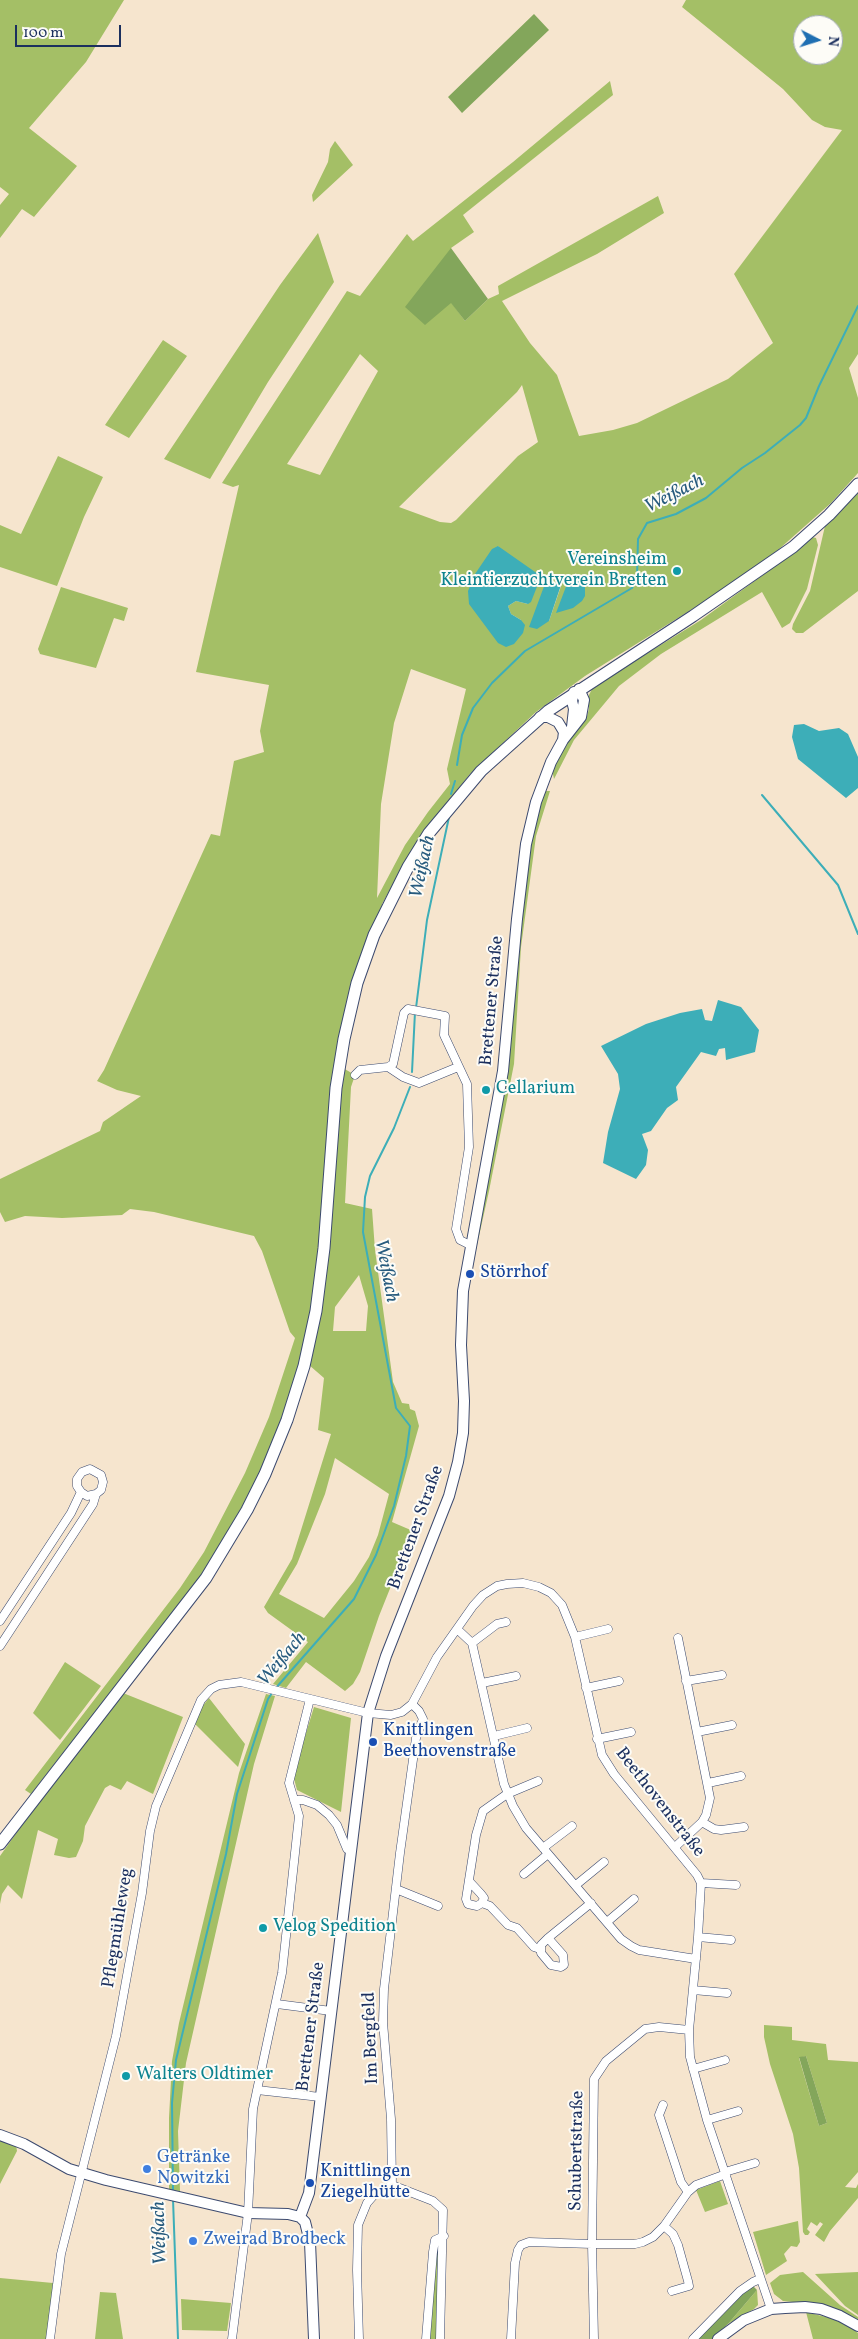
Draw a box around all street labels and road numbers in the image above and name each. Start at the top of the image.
street label: Brettener Straße [477,935,509,1067]
street label: Brettener Straße [385,1463,449,1593]
street label: Beethovenstraße [610,1744,708,1862]
street label: Pflegmühleweg [99,1866,139,1990]
street label: Brettener Straße [293,1961,331,2093]
street label: Im Bergfeld [360,1991,384,2085]
street label: Schubertstraße [566,2091,590,2211]

